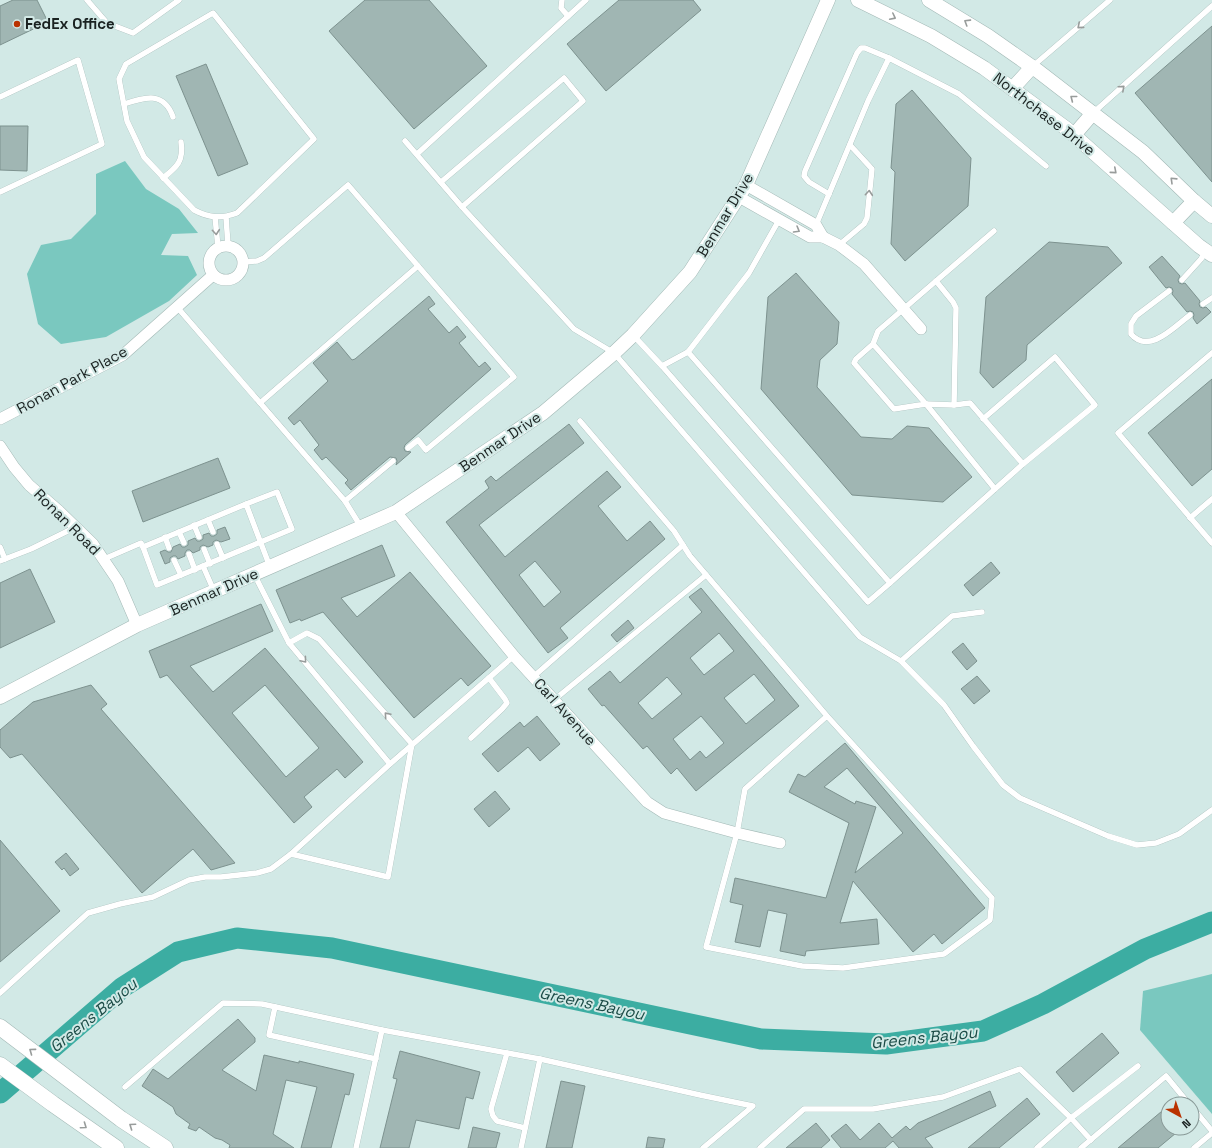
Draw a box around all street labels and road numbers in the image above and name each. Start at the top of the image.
street label: Northchase Drive [989,68,1099,159]
street label: Benmar Drive [692,169,757,260]
street label: Ronan Park Place [13,341,131,418]
street label: Benmar Drive [455,407,544,476]
street label: Ronan Road [30,484,105,559]
street label: Benmar Drive [167,564,261,620]
street label: Carl Avenue [530,674,601,749]

